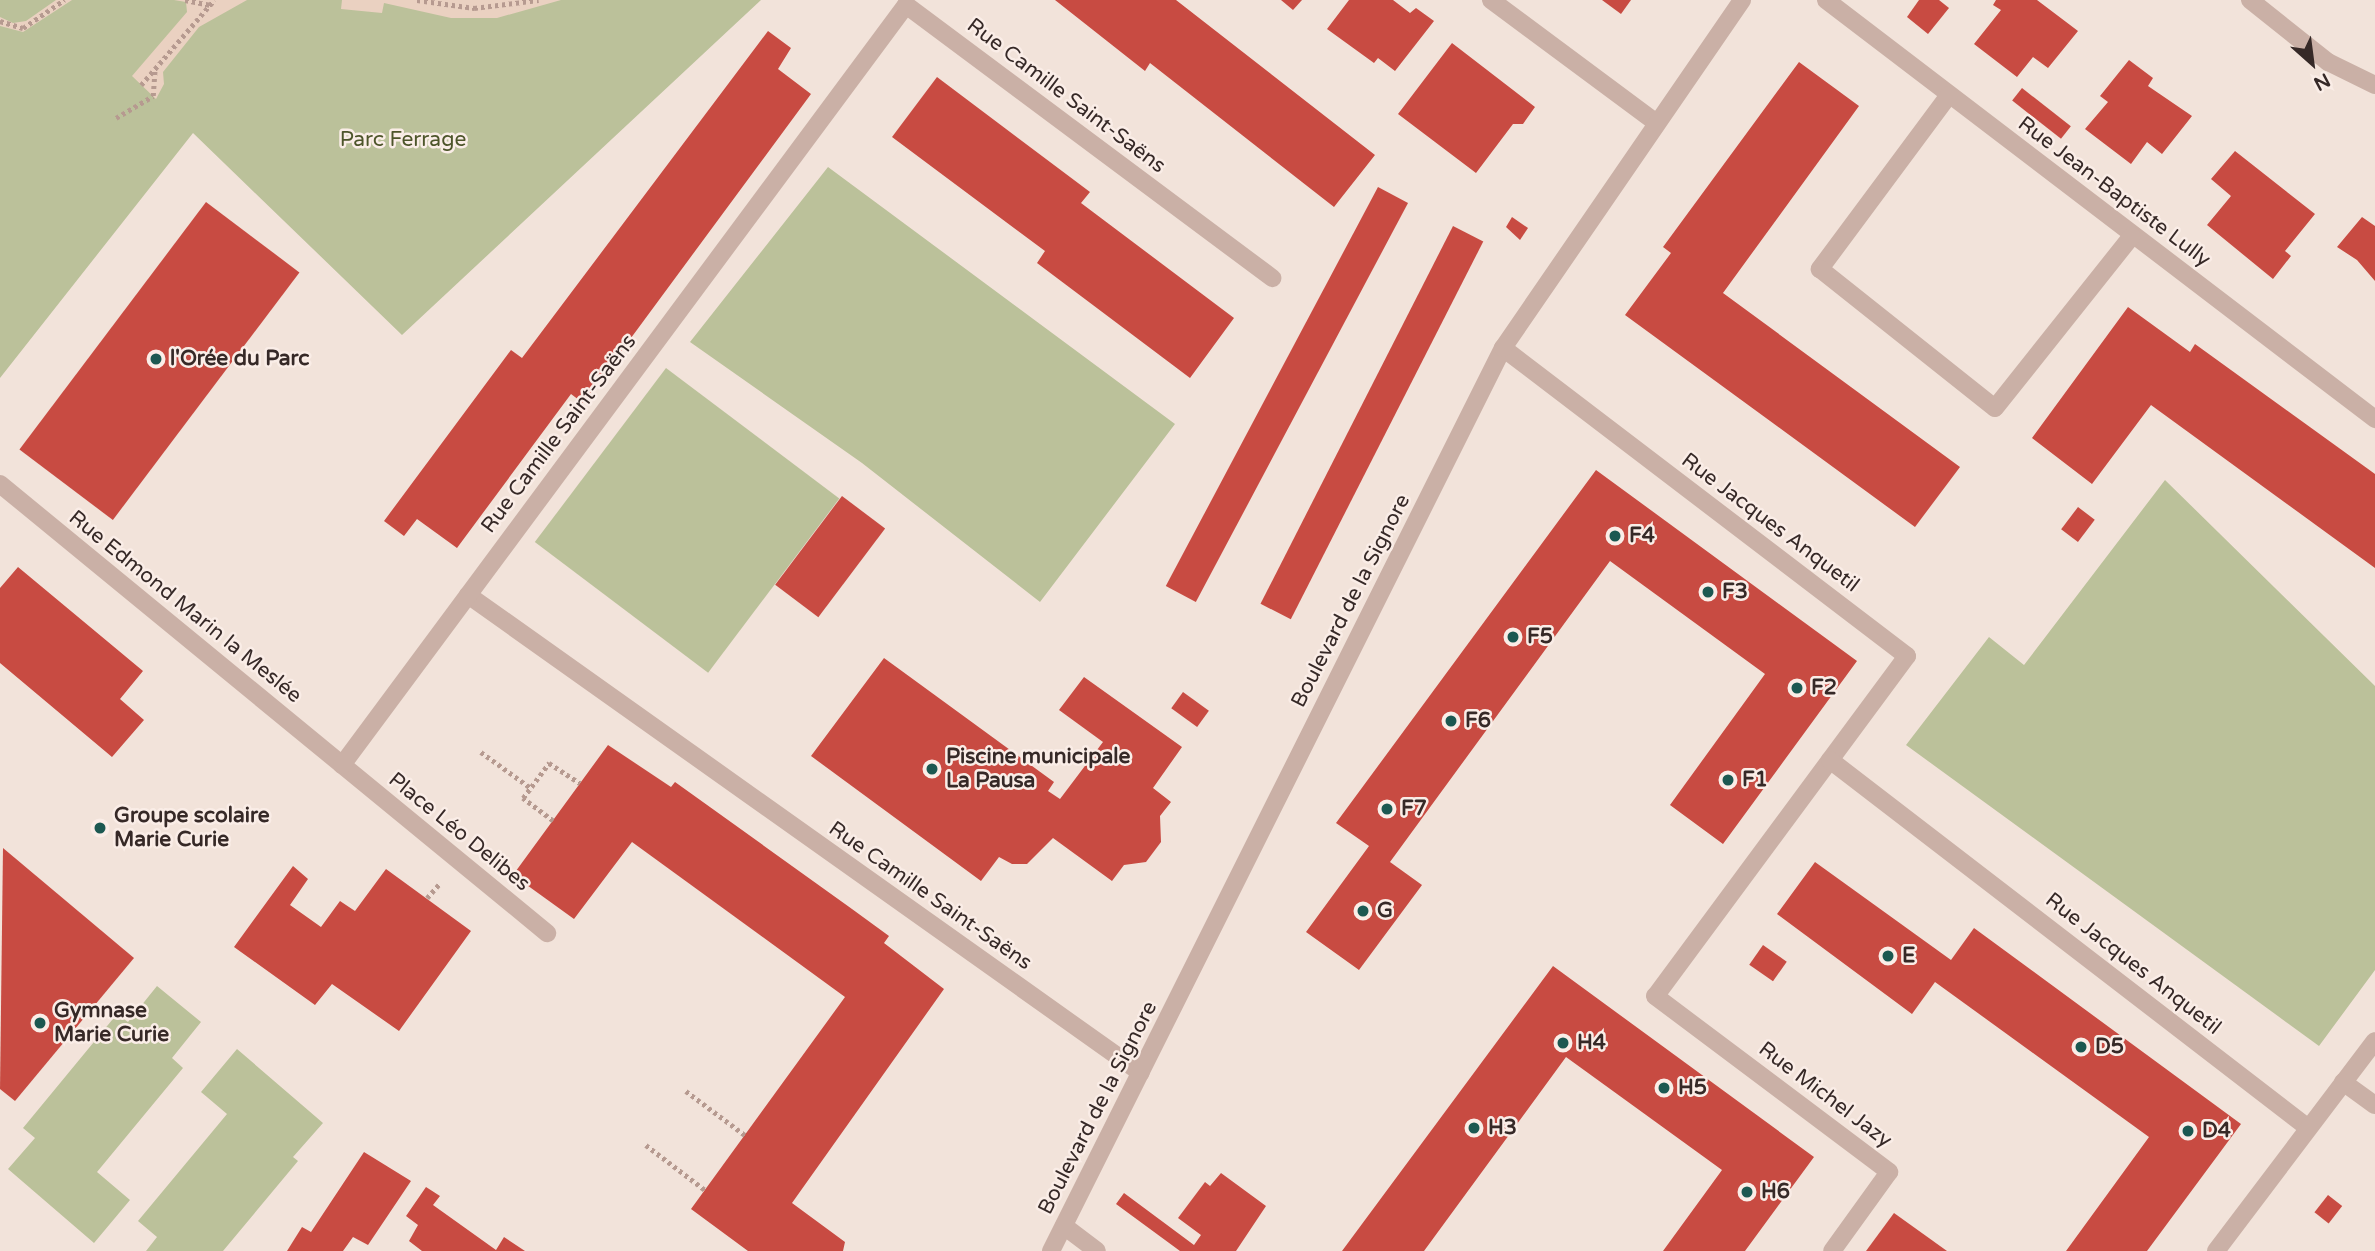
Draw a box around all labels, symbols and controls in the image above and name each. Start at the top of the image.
street label: Rue Camille Saint-Saëns [962,13,1170,179]
north arrow [2277,28,2347,98]
text: N [2310,68,2334,95]
street label: Rue Jean-Baptiste Lully [2013,111,2215,273]
park label: Parc Ferrage [340,127,466,153]
street label: Rue Camille Saint-Saëns [476,330,642,538]
place label: l'Orée du Parc [170,346,310,372]
marker: l'Orée du Parc [148,351,164,367]
street label: Rue Jacques Anquetil [1676,448,1864,598]
street label: Boulevard de la Signore [1286,490,1416,712]
street label: Rue Edmond Marin la Meslée [64,505,306,709]
place label: F4 [1629,523,1655,549]
marker: F4 [1607,528,1623,544]
place label: F3 [1722,579,1748,605]
marker: F3 [1700,584,1716,600]
place label: F5 [1527,624,1553,650]
marker: F5 [1505,629,1521,645]
place label: F2 [1811,675,1837,701]
marker: F2 [1789,680,1805,696]
place label: F6 [1465,708,1491,734]
marker: F6 [1443,713,1459,729]
place label: Piscine municipale La Pausa [946,744,1130,794]
marker: Piscine municipale La Pausa [924,761,940,777]
street label: Place Léo Delibes [383,767,535,897]
place label: F1 [1742,767,1768,793]
marker: F1 [1720,772,1736,788]
place label: F7 [1401,796,1427,822]
marker: F7 [1379,801,1395,817]
place label: Groupe scolaire Marie Curie [114,803,270,853]
street label: Rue Camille Saint-Saëns [824,816,1036,976]
marker: Groupe scolaire Marie Curie [92,820,108,836]
street label: Rue Jacques Anquetil [2040,888,2226,1040]
place label: G [1377,898,1393,924]
marker: G [1355,903,1371,919]
place label: E [1902,943,1915,969]
marker: E [1880,948,1896,964]
street label: Boulevard de la Signore [1033,997,1163,1219]
place label: Gymnase Marie Curie [54,998,169,1048]
marker: Gymnase Marie Curie [32,1015,48,1031]
place label: H4 [1577,1030,1606,1056]
place label: D5 [2095,1034,2124,1060]
marker: H4 [1555,1035,1571,1051]
street label: Rue Michel Jazy [1753,1037,1897,1153]
marker: D5 [2073,1039,2089,1055]
place label: H5 [1678,1075,1707,1101]
marker: H5 [1656,1080,1672,1096]
place label: H3 [1488,1115,1517,1141]
place label: D4 [2202,1118,2231,1144]
marker: H3 [1466,1120,1482,1136]
marker: D4 [2180,1123,2196,1139]
place label: H6 [1761,1179,1790,1205]
marker: H6 [1739,1184,1755,1200]

